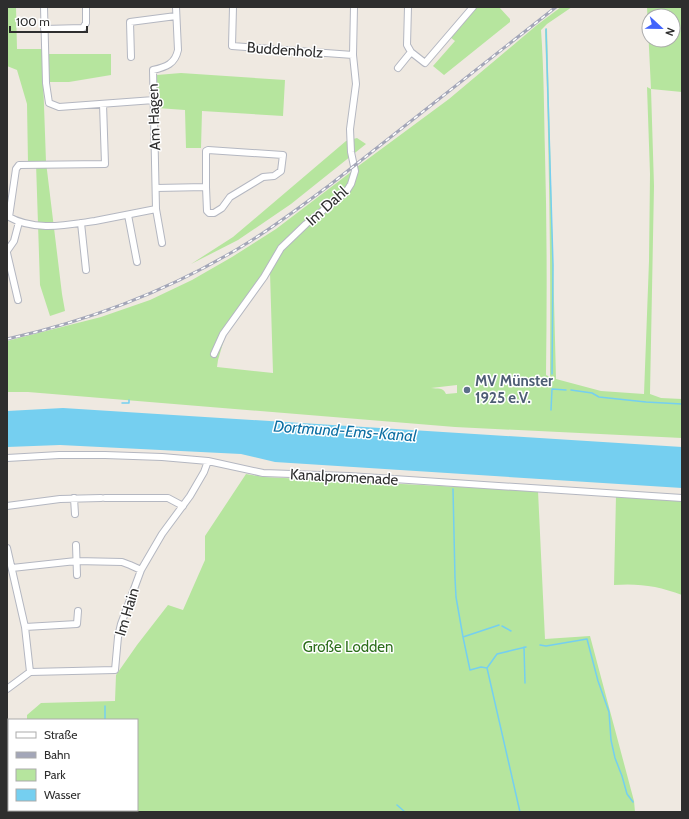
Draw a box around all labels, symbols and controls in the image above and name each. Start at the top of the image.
scale bar [10,8,87,34]
north arrow [641,8,681,48]
text: 100 m [16,14,50,29]
text: N [662,26,678,38]
street label: Buddenholz [246,38,324,62]
street label: Am Hagen [144,83,164,151]
street label: Im Dahl [302,182,352,229]
place label: MV Münster 1925 e.V. [475,372,553,407]
marker: MV Münster 1925 e.V. [462,385,472,395]
water label: Dortmund-Ems-Kanal [273,417,418,446]
street label: Kanalpromenade [289,465,399,489]
street label: Im Hain [111,586,143,638]
park label: Große Lodden [303,638,393,656]
legend [8,719,138,811]
text: Straße [44,727,77,742]
text: Bahn [44,747,70,762]
text: Park [44,767,66,782]
text: Wasser [44,787,81,802]

